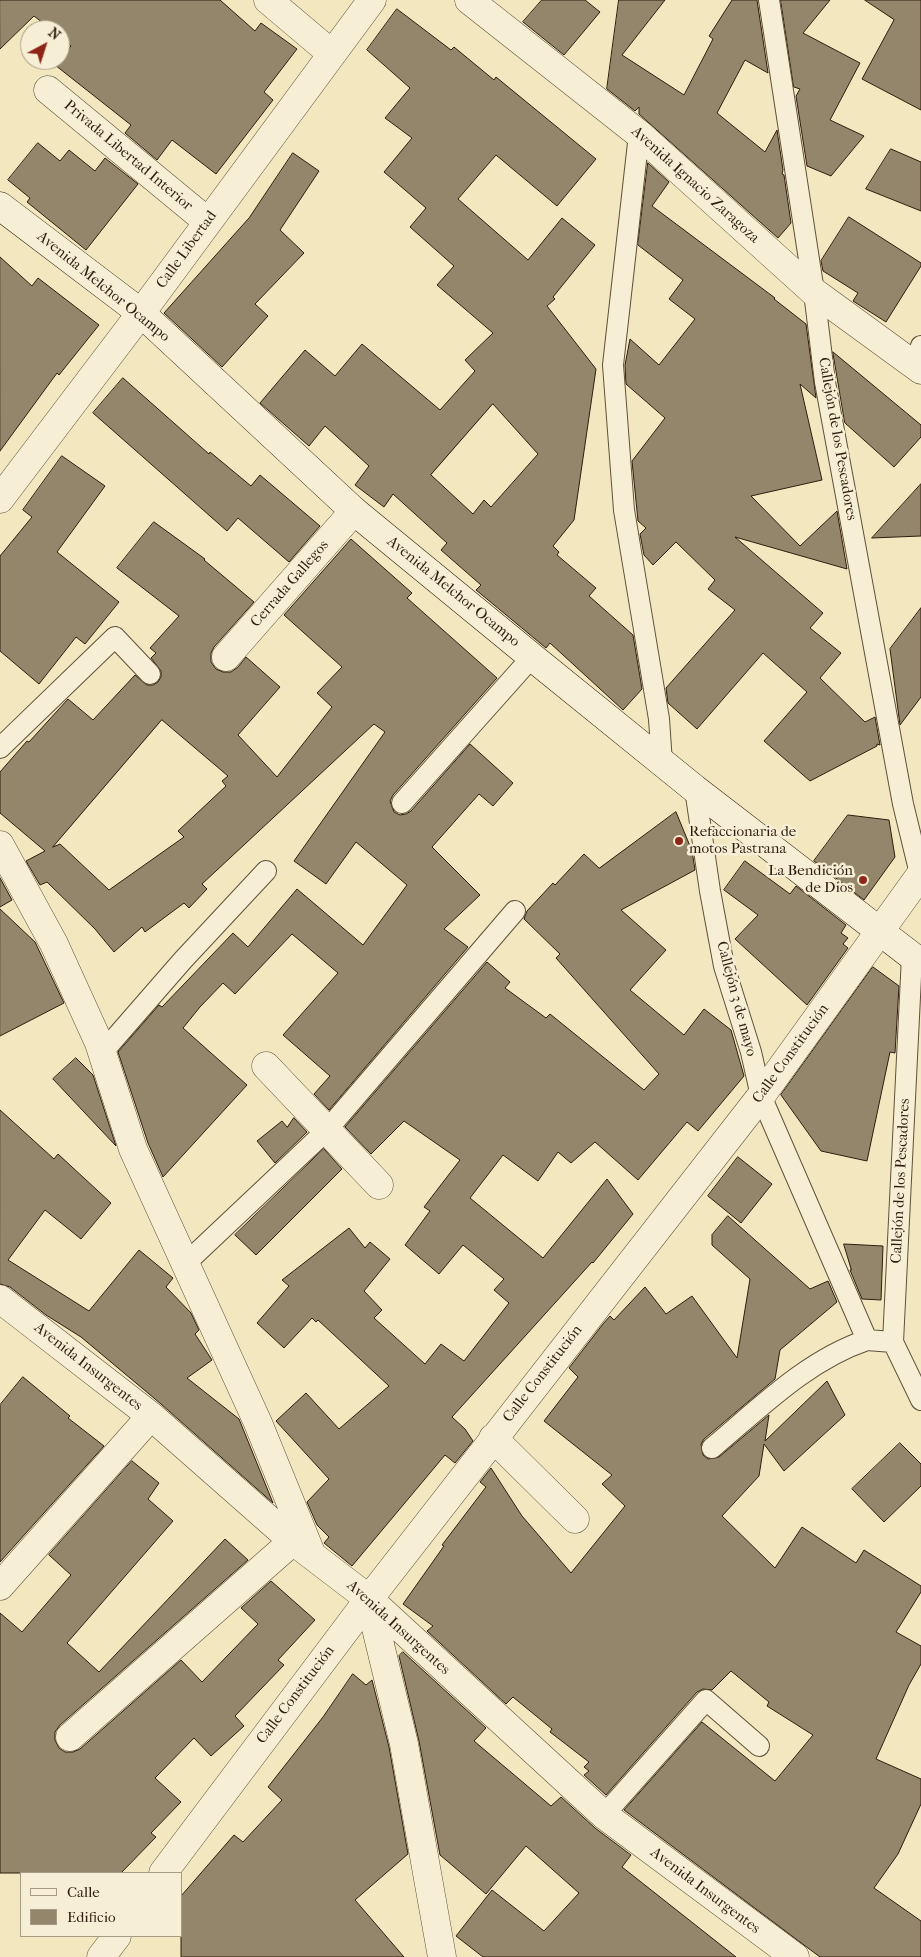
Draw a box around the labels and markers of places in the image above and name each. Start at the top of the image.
place label: Refaccionaria de motos Pastrana [689,823,796,858]
marker: Refaccionaria de motos Pastrana [673,835,685,847]
place label: La Bendición de Dios [768,862,853,897]
marker: La Bendición de Dios [857,874,869,886]

